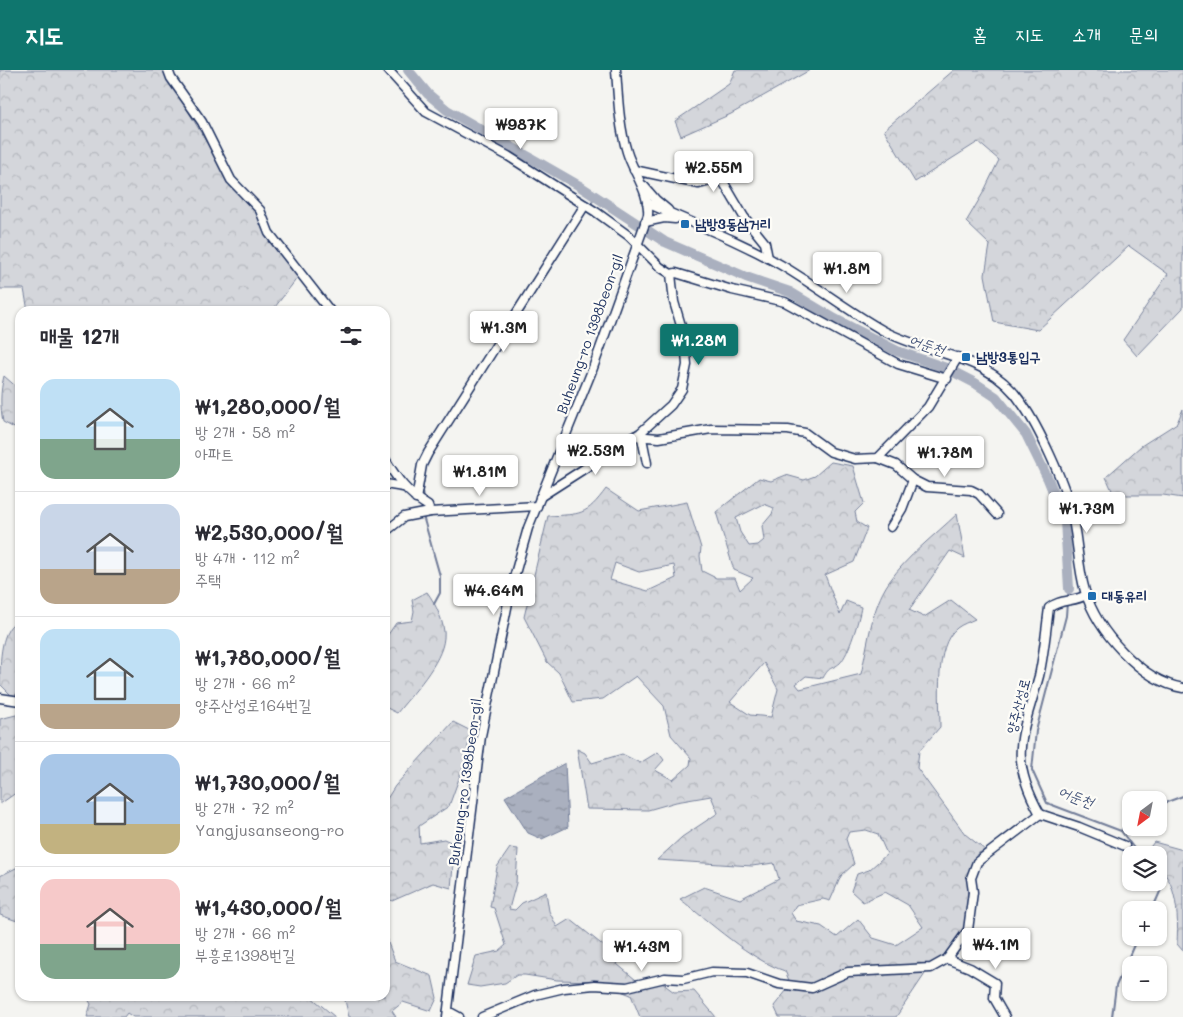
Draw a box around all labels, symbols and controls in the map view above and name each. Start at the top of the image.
text: 지도 [25,19,64,50]
text: 홈 [973,22,987,46]
text: 지도 [1015,22,1044,46]
text: 소개 [1072,22,1101,46]
text: 문의 [1129,22,1158,46]
pin: ₩987K [486,108,556,150]
text: ₩987K [496,113,546,134]
pin: ₩2.55M [673,150,755,193]
text: ₩2.55M [685,156,743,177]
place label: 남방3동삼거리 [695,214,771,233]
marker: 남방3동삼거리 [679,218,691,230]
street label: Buheung-ro 1398beon-gil [552,251,627,416]
pin: ₩1.8M [812,252,882,294]
text: ₩1.8M [824,257,870,278]
pin: ₩1.3M [469,310,539,353]
text: ₩1.3M [481,316,527,337]
text: 매물 12개 [40,322,119,349]
icon: filters [337,322,365,350]
pin: ₩1.28M [658,324,740,366]
text: ₩1.28M [671,329,727,350]
water label: 어둔천 [907,329,950,360]
place label: 남방3통입구 [976,347,1041,366]
marker: 남방3통입구 [960,351,972,363]
text: ₩1,280,000/월 [195,392,341,419]
icon: home [80,399,140,459]
text: 방 2개 · 58 m² [195,421,295,442]
pin: ₩2.53M [555,434,637,476]
pin: ₩1.78M [904,436,986,478]
text: ₩2.53M [567,439,625,460]
text: ₩1.78M [917,441,973,462]
text: 아파트 [195,443,234,464]
pin: ₩1.81M [439,454,521,497]
text: ₩1.81M [453,460,507,481]
pin: ₩1.73M [1046,492,1128,534]
text: ₩1.73M [1059,497,1115,518]
text: ₩2,530,000/월 [195,518,343,545]
icon: home [80,524,140,584]
text: 방 4개 · 112 m² [195,547,300,568]
text: 주택 [195,569,221,590]
pin: ₩4.64M [453,574,535,616]
text: ₩4.64M [464,579,524,600]
place label: 대동유리 [1101,586,1147,605]
marker: 대동유리 [1086,590,1098,602]
text: ₩1,780,000/월 [195,643,341,670]
icon: home [80,649,140,709]
text: 방 2개 · 66 m² [195,672,295,693]
street label: 양주산성로 [1001,676,1034,736]
text: 양주산성로164번길 [195,694,311,715]
street label: Buheung-ro 1398beon-gil [443,697,486,867]
text: ₩1,730,000/월 [195,768,340,795]
icon: home [80,774,140,834]
water label: 어둔천 [1056,780,1099,813]
north arrow [1122,791,1168,836]
map controls [1122,791,1167,1001]
text: 방 2개 · 72 m² [195,797,294,818]
text: Yangjusanseong-ro [195,819,344,840]
button: layers [1122,846,1167,891]
text: ₩1,430,000/월 [195,893,342,920]
icon: home [80,899,140,959]
button: + [1122,901,1167,946]
text: 방 2개 · 66 m² [195,922,295,943]
pin: ₩4.1M [961,928,1031,970]
pin: ₩1.43M [601,930,683,972]
text: ₩4.1M [972,933,1020,954]
text: ₩1.43M [614,935,670,956]
text: 부흥로1398번길 [195,944,295,965]
button: − [1122,956,1167,1001]

